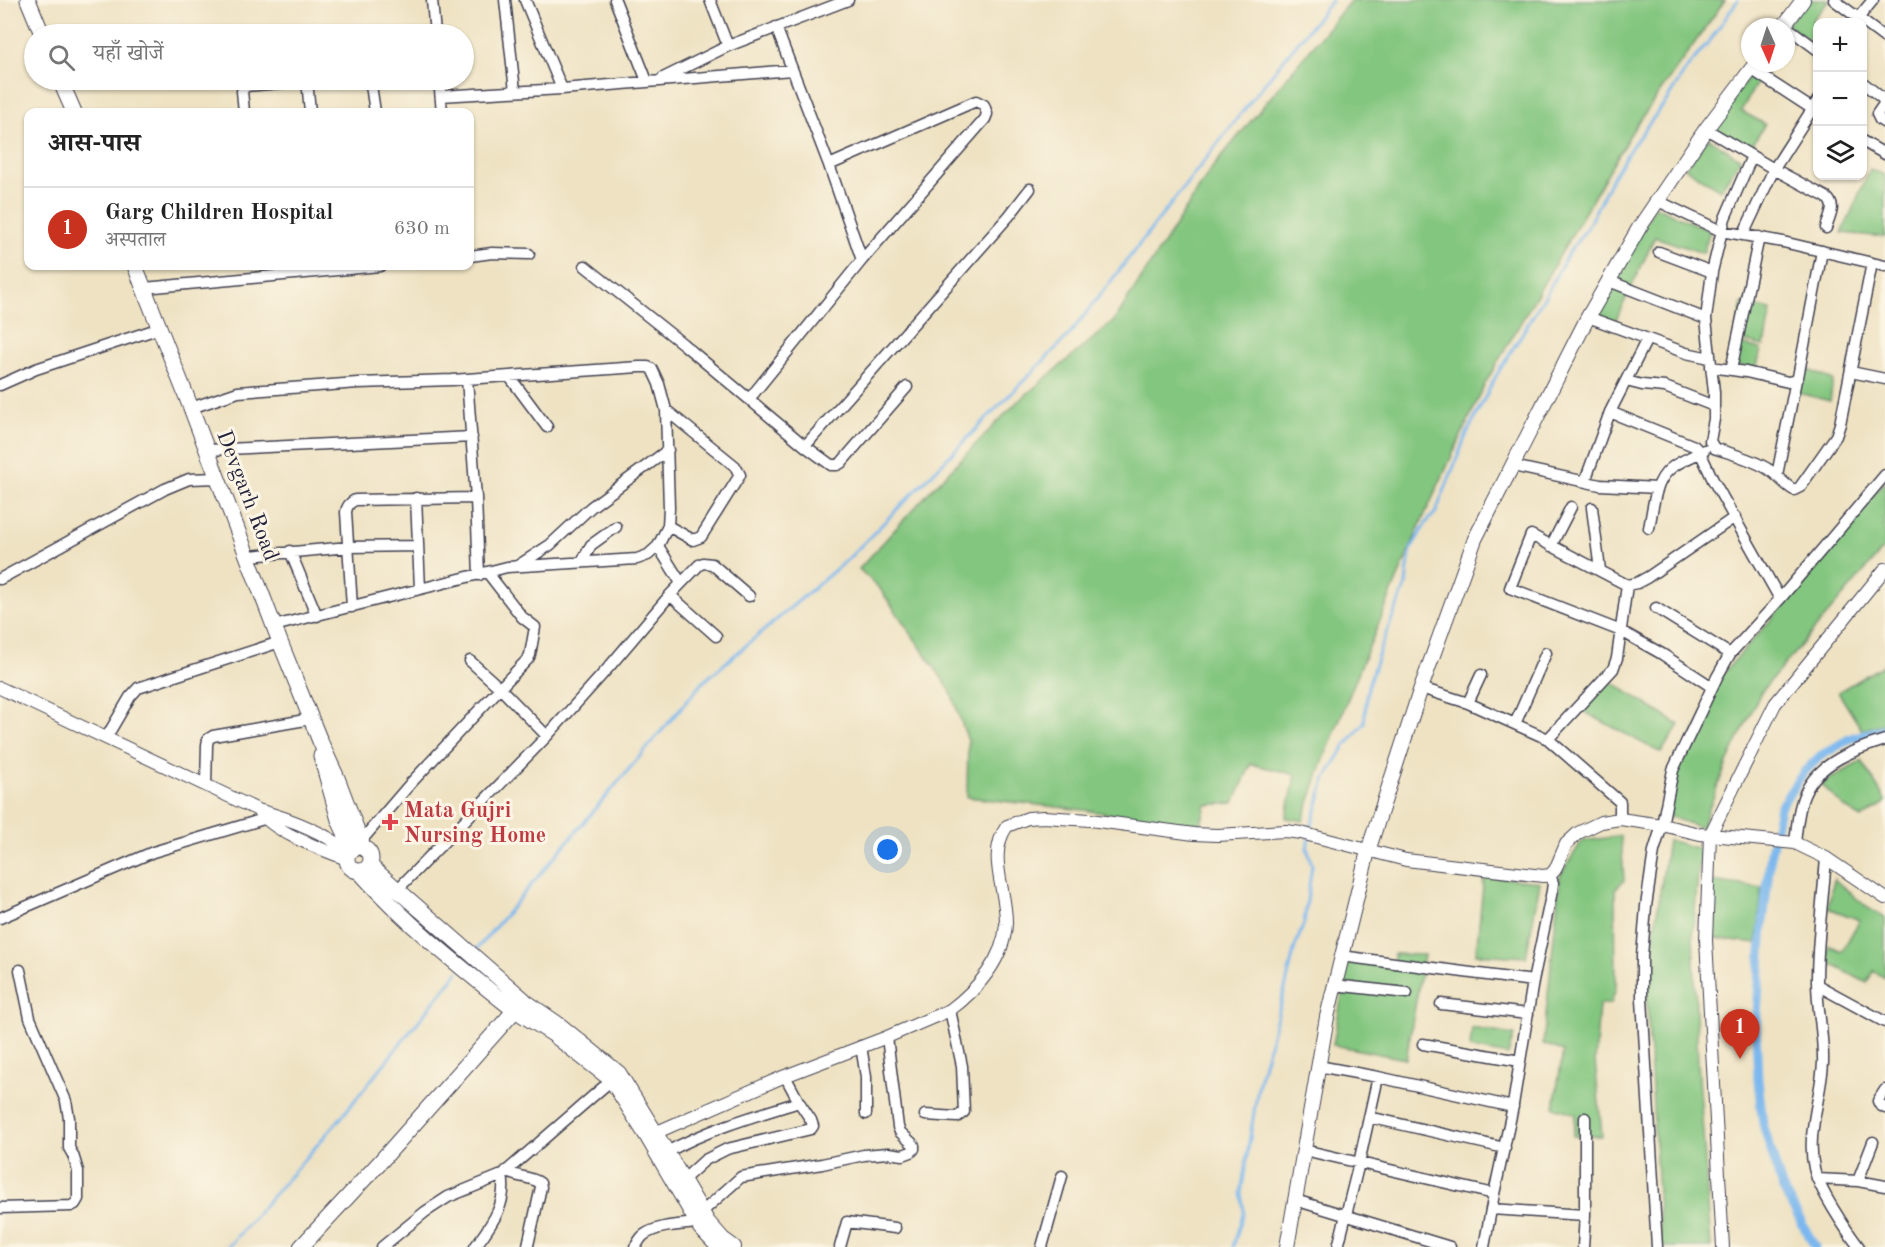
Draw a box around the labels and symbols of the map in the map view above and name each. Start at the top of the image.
north arrow [1741,18,1795,72]
street label: Devgarh Road [212,427,282,564]
place label: Mata Gujri Nursing Home [404,800,546,847]
marker: Mata Gujri Nursing Home [381,813,399,831]
your location [873,835,902,864]
pin: 1 [1720,1010,1760,1059]

